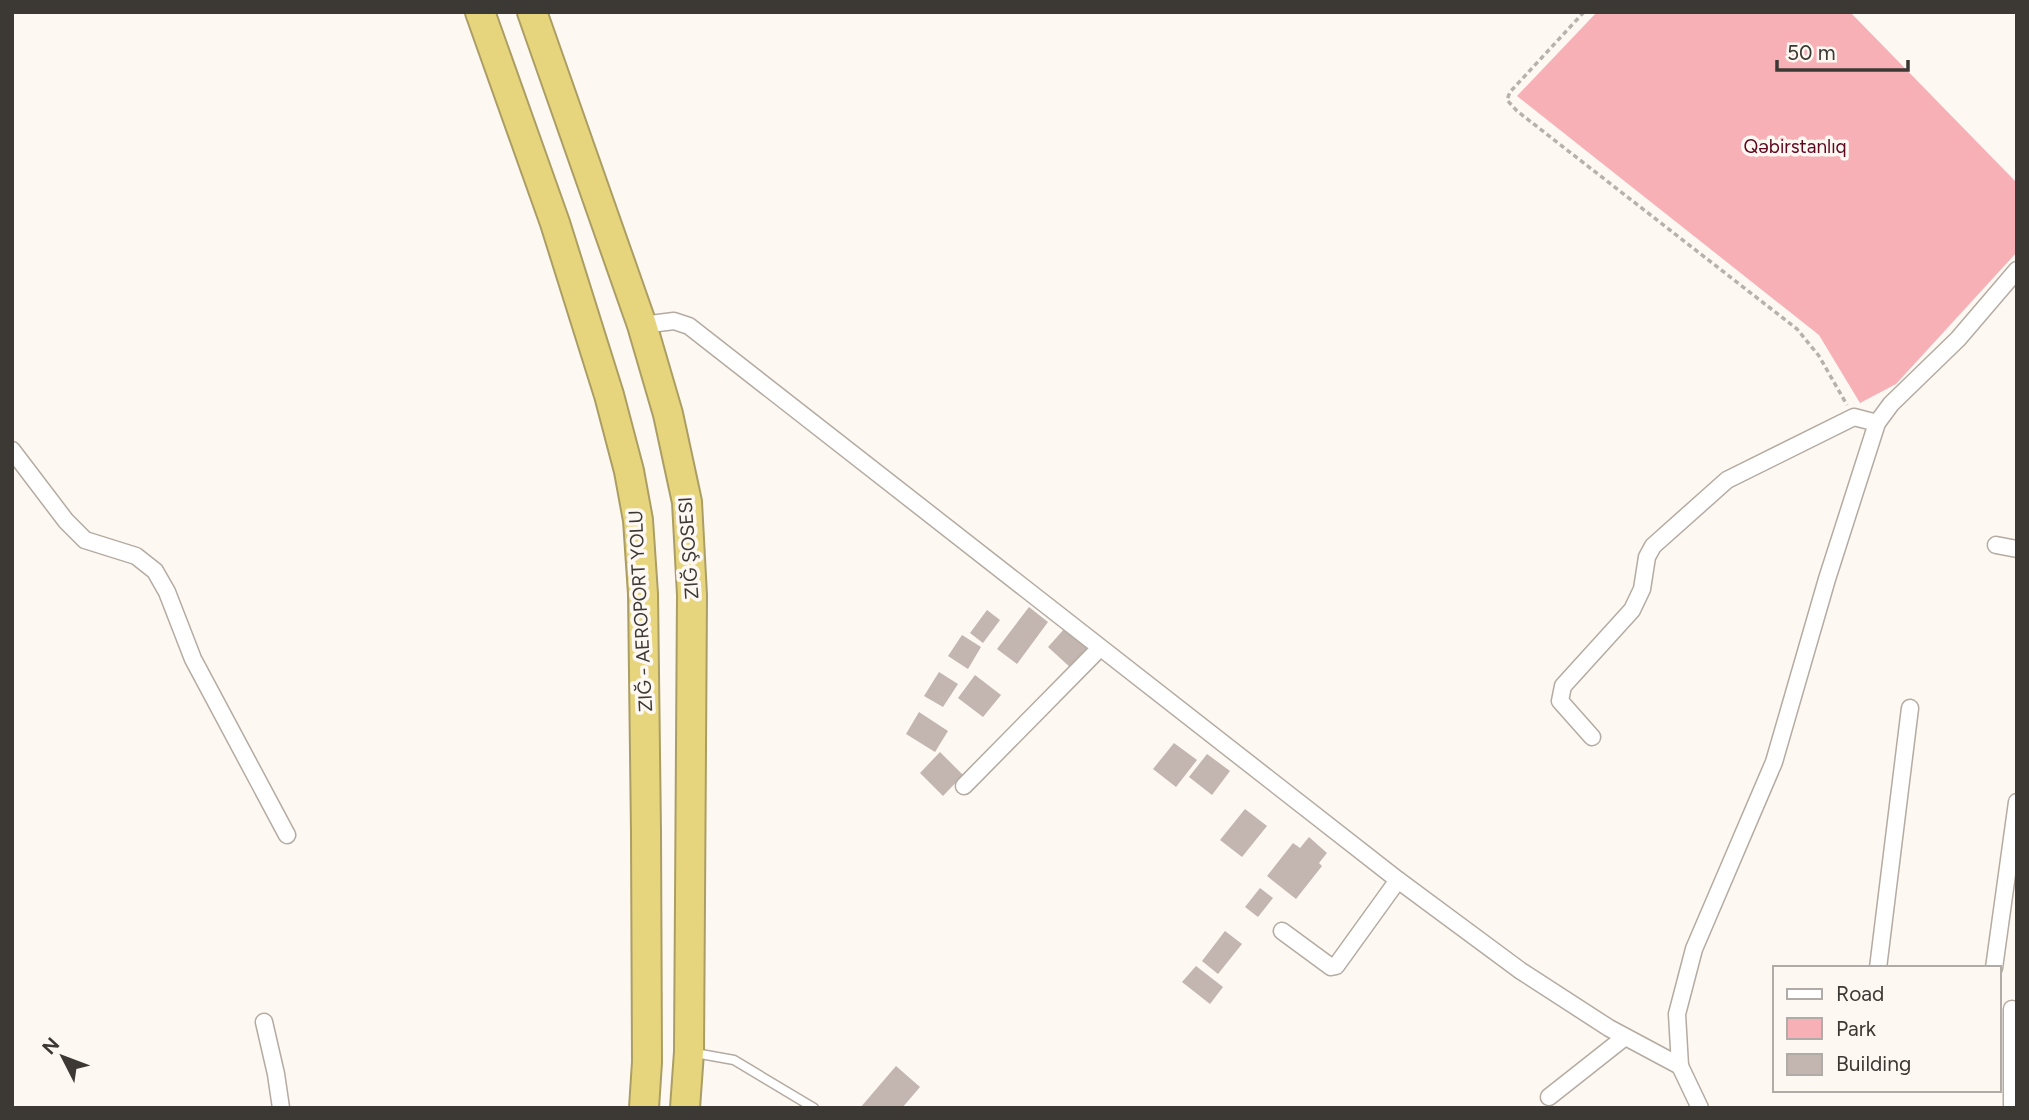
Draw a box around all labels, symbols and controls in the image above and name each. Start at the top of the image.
scale bar [1777,28,1908,72]
text: 50 m [1787,40,1836,65]
park label: Qəbirstanlıq [1743,135,1847,158]
street label: ZIĞ ŞOSESI [673,496,704,600]
street label: ZIĞ - AEROPORT YOLU [624,509,657,712]
legend [1773,966,2001,1092]
text: Road [1836,981,1884,1006]
text: Park [1836,1016,1877,1041]
north arrow [28,1022,98,1092]
text: N [37,1033,64,1059]
text: Building [1836,1051,1911,1076]

